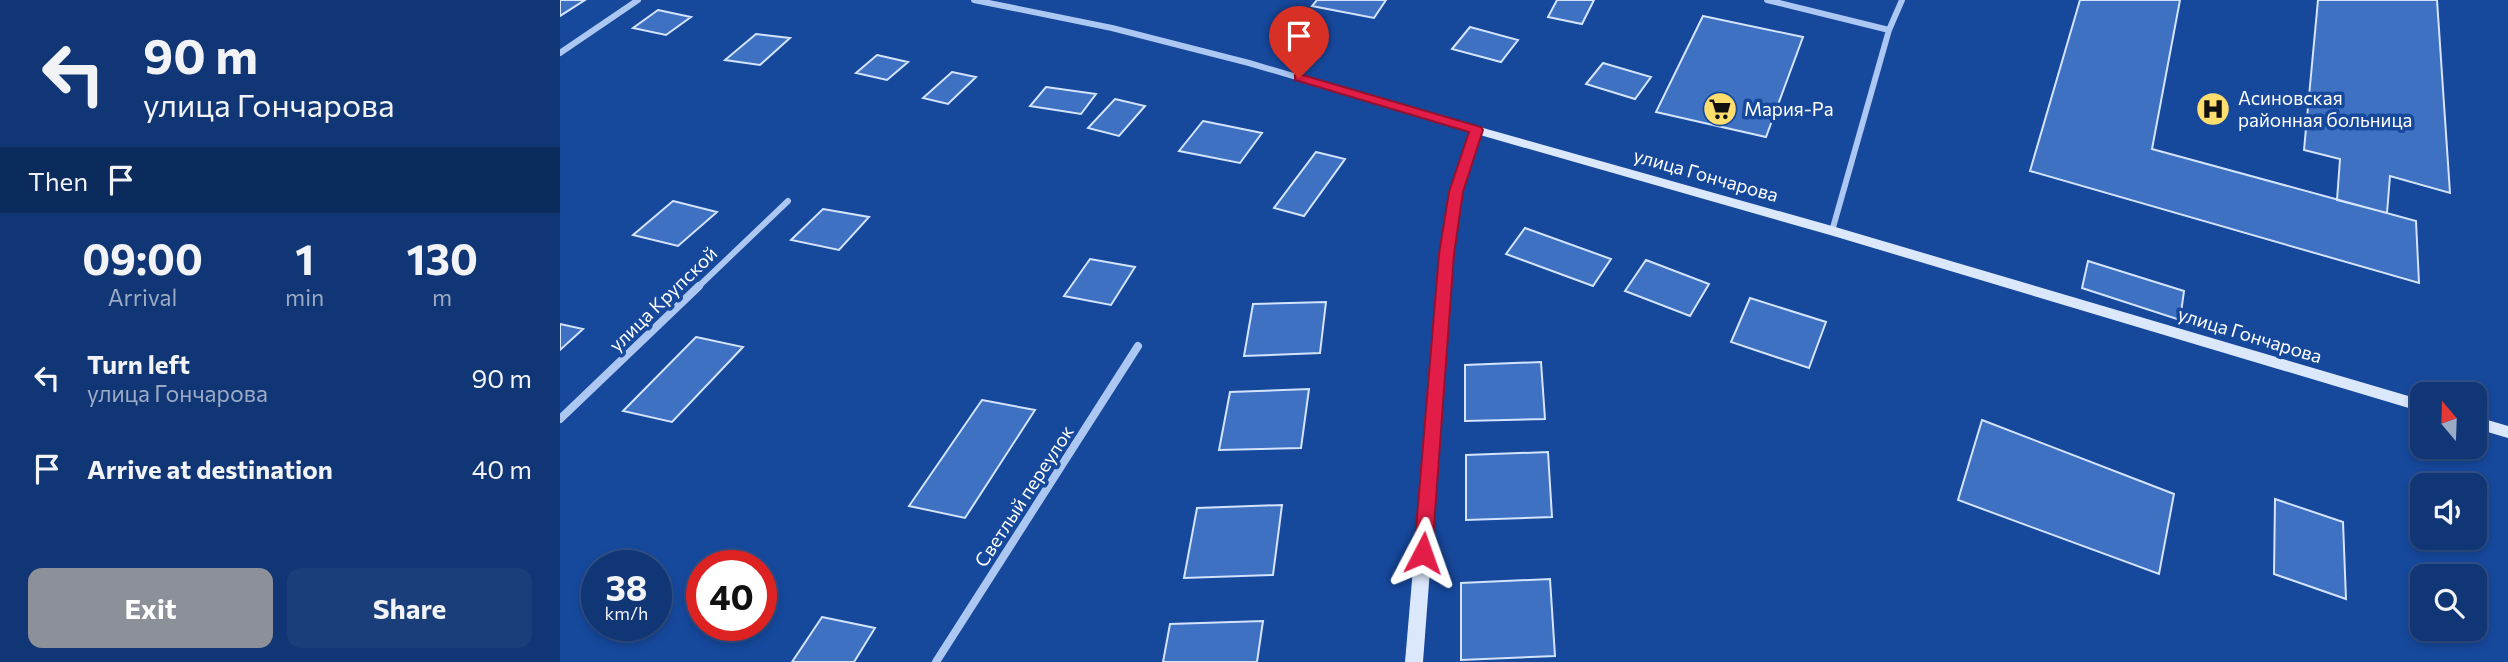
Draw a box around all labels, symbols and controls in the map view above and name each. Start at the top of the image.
pin [1269,6,1329,78]
icon: arrive [1280,17,1318,55]
text: 90 m [143,24,258,84]
icon: left [28,28,119,119]
text: улица Гончарова [143,84,395,124]
place label: Асиновская районная больница [2238,86,2412,131]
supermarket icon: Мария-Ра [1701,90,1739,128]
hospital icon: Асиновская районная больница [2194,90,2232,128]
place label: Мария-Ра [1744,97,1834,120]
street label: улица Гончарова [1631,143,1781,206]
icon: arrive [102,161,140,199]
text: Then [28,165,88,196]
text: 09:00 [82,232,203,284]
text: 1 [295,232,314,284]
text: 130 [406,232,478,284]
street label: улица Крупской [604,241,721,356]
text: Arrival [108,283,177,311]
text: min [285,283,324,311]
text: m [432,283,452,311]
street label: улица Гончарова [2175,302,2325,367]
text: Turn left [87,348,190,379]
icon: left [28,359,66,397]
text: 90 m [472,362,532,393]
text: улица Гончарова [87,379,268,407]
north arrow [2410,382,2487,458]
map controls [2410,382,2487,641]
street label: Светлый переулок [969,421,1078,571]
icon: arrive [28,450,66,488]
text: Arrive at destination [87,453,333,484]
text: 40 m [472,453,532,484]
button: sound [2410,473,2487,550]
position arrow [1386,516,1460,590]
speed limit sign: 40 [686,550,777,641]
button: search [2410,564,2487,641]
text: 38 [605,565,648,608]
button: Exit [28,568,273,648]
button: Share [287,568,532,648]
text: km/h [605,602,648,624]

